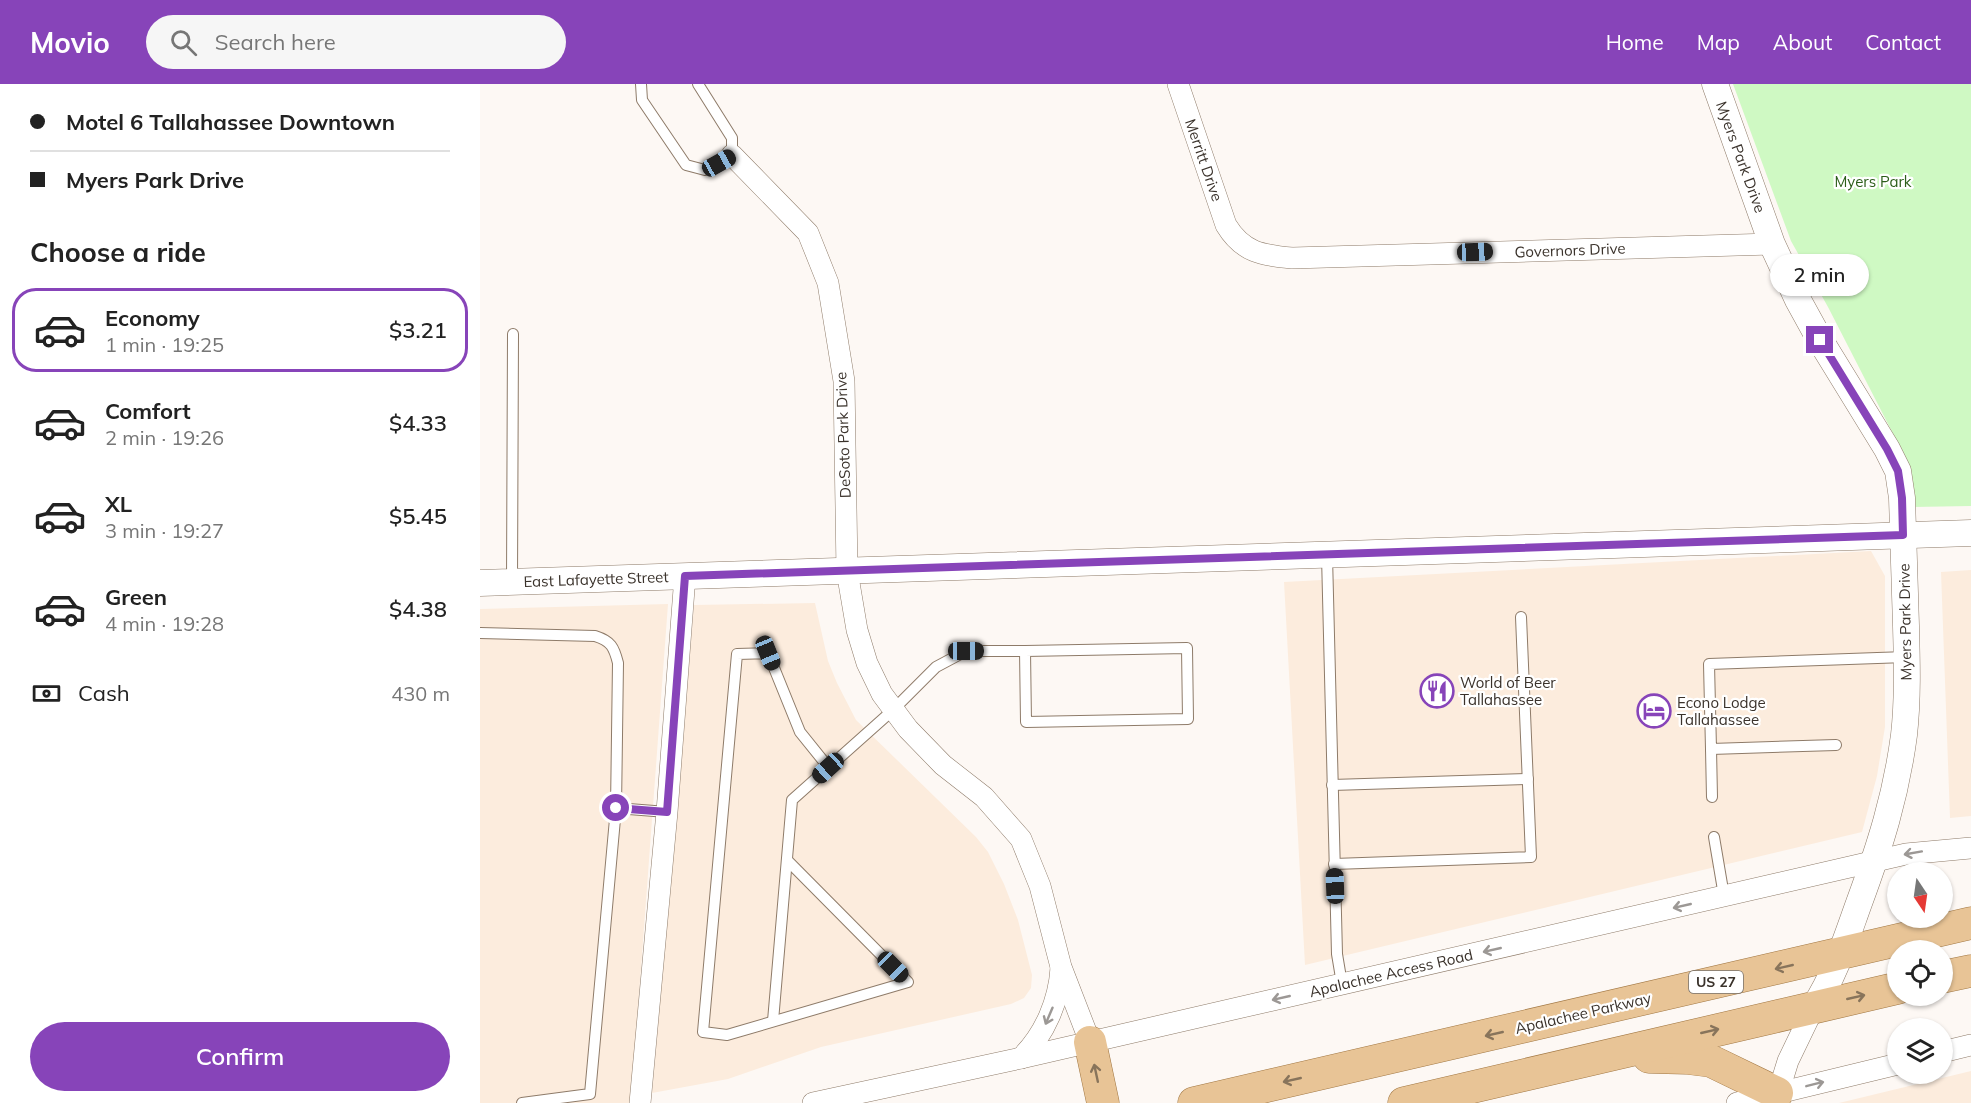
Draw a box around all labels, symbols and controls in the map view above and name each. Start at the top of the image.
search box [146,15,566,69]
text: Movio [30,25,110,60]
icon: search [167,26,200,59]
text: Search here [215,28,336,56]
text: Home [1606,29,1664,55]
text: Map [1697,29,1740,55]
text: About [1773,29,1832,55]
text: Contact [1865,29,1941,55]
street label: Myers Park Drive [1712,99,1770,215]
text: Motel 6 Tallahassee Downtown [66,108,395,136]
street label: Merritt Drive [1181,116,1227,204]
car [699,146,739,180]
text: Myers Park Drive [66,166,244,194]
park label: Myers Park [1834,172,1912,191]
text: Choose a ride [30,235,206,269]
street label: Governors Drive [1514,239,1626,261]
car [1457,242,1493,262]
callout: 2 min [1770,253,1870,295]
text: 2 min [1794,262,1845,287]
icon: car [33,303,87,357]
text: Economy [105,304,200,332]
text: $3.21 [389,316,447,344]
route end [1806,326,1833,353]
text: 1 min · 19:25 [105,332,224,357]
street label: DeSoto Park Drive [831,371,855,499]
icon: car [33,396,87,450]
text: Comfort [105,397,191,425]
text: $4.33 [389,409,447,437]
text: 2 min · 19:26 [105,425,224,450]
icon: car [33,489,87,543]
text: XL [105,490,132,518]
text: $5.45 [389,502,447,530]
text: 3 min · 19:27 [105,518,224,543]
street label: Myers Park Drive [1894,563,1916,681]
street label: East Lafayette Street [523,567,669,591]
icon: car [33,582,87,636]
text: Green [105,583,167,611]
text: $4.38 [389,595,447,623]
text: 4 min · 19:28 [105,611,224,636]
car [753,633,783,673]
car [948,642,984,660]
restaurant icon: World of Beer Tallahassee [1419,673,1455,709]
place label: World of Beer Tallahassee [1460,673,1556,709]
icon: cash [30,677,63,710]
text: Cash [78,679,130,707]
text: 430 m [391,681,450,706]
hotel icon: Econo Lodge Tallahassee [1636,693,1672,729]
place label: Econo Lodge Tallahassee [1677,693,1766,729]
car [809,749,847,787]
route start [602,794,629,821]
one-way arrow [1903,848,1923,859]
north arrow [1887,862,1953,928]
map controls [1887,862,1953,1084]
car [1325,868,1345,904]
one-way arrow [1673,901,1692,912]
button: locate [1887,940,1953,1006]
one-way arrow [1483,944,1502,956]
street label: Apalachee Access Road [1307,945,1475,1001]
car [874,948,912,986]
one-way arrow [1775,962,1794,973]
road number: US 27 [1689,971,1743,993]
street label: Apalachee Parkway [1513,988,1653,1038]
one-way arrow [1846,991,1865,1003]
one-way arrow [1272,993,1291,1004]
one-way arrow [1043,1006,1054,1025]
button: layers [1887,1018,1953,1084]
button: Confirm [30,1022,450,1091]
one-way arrow [1700,1025,1719,1037]
one-way arrow [1484,1028,1503,1040]
one-way arrow [1090,1063,1102,1082]
one-way arrow [1283,1075,1302,1087]
one-way arrow [1805,1078,1824,1090]

